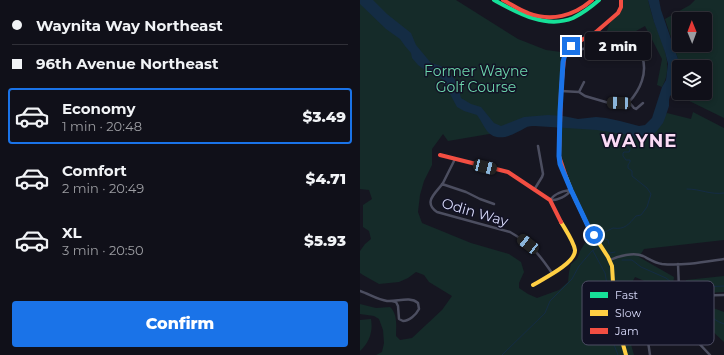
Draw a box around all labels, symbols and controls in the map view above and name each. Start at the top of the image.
north arrow [672,12,712,52]
map controls [672,12,712,100]
text: Waynita Way Northeast [36,16,223,35]
callout: 2 min [585,32,651,60]
route end [562,37,580,55]
text: 2 min [599,38,637,54]
text: 96th Avenue Northeast [36,54,218,73]
button: layers [672,60,712,100]
park label: Former Wayne Golf Course [424,62,528,96]
car [607,97,631,109]
icon: car [14,98,50,134]
text: Economy [62,99,135,118]
text: $3.49 [303,107,346,126]
text: 1 min · 20:48 [62,118,142,134]
district label: WAYNE [601,130,677,152]
car [472,158,498,176]
icon: car [14,160,50,196]
text: Comfort [62,161,127,180]
text: $4.71 [306,169,346,188]
text: 2 min · 20:49 [62,180,144,196]
street label: Odin Way [440,194,511,230]
icon: car [14,222,50,258]
text: XL [62,223,81,242]
route start [585,226,603,244]
text: $5.93 [304,231,346,250]
car [515,232,541,256]
text: 3 min · 20:50 [62,242,144,258]
legend [582,281,714,345]
text: Fast [615,288,639,302]
button: Confirm [12,301,348,347]
text: Slow [615,306,641,320]
text: Jam [614,324,639,338]

